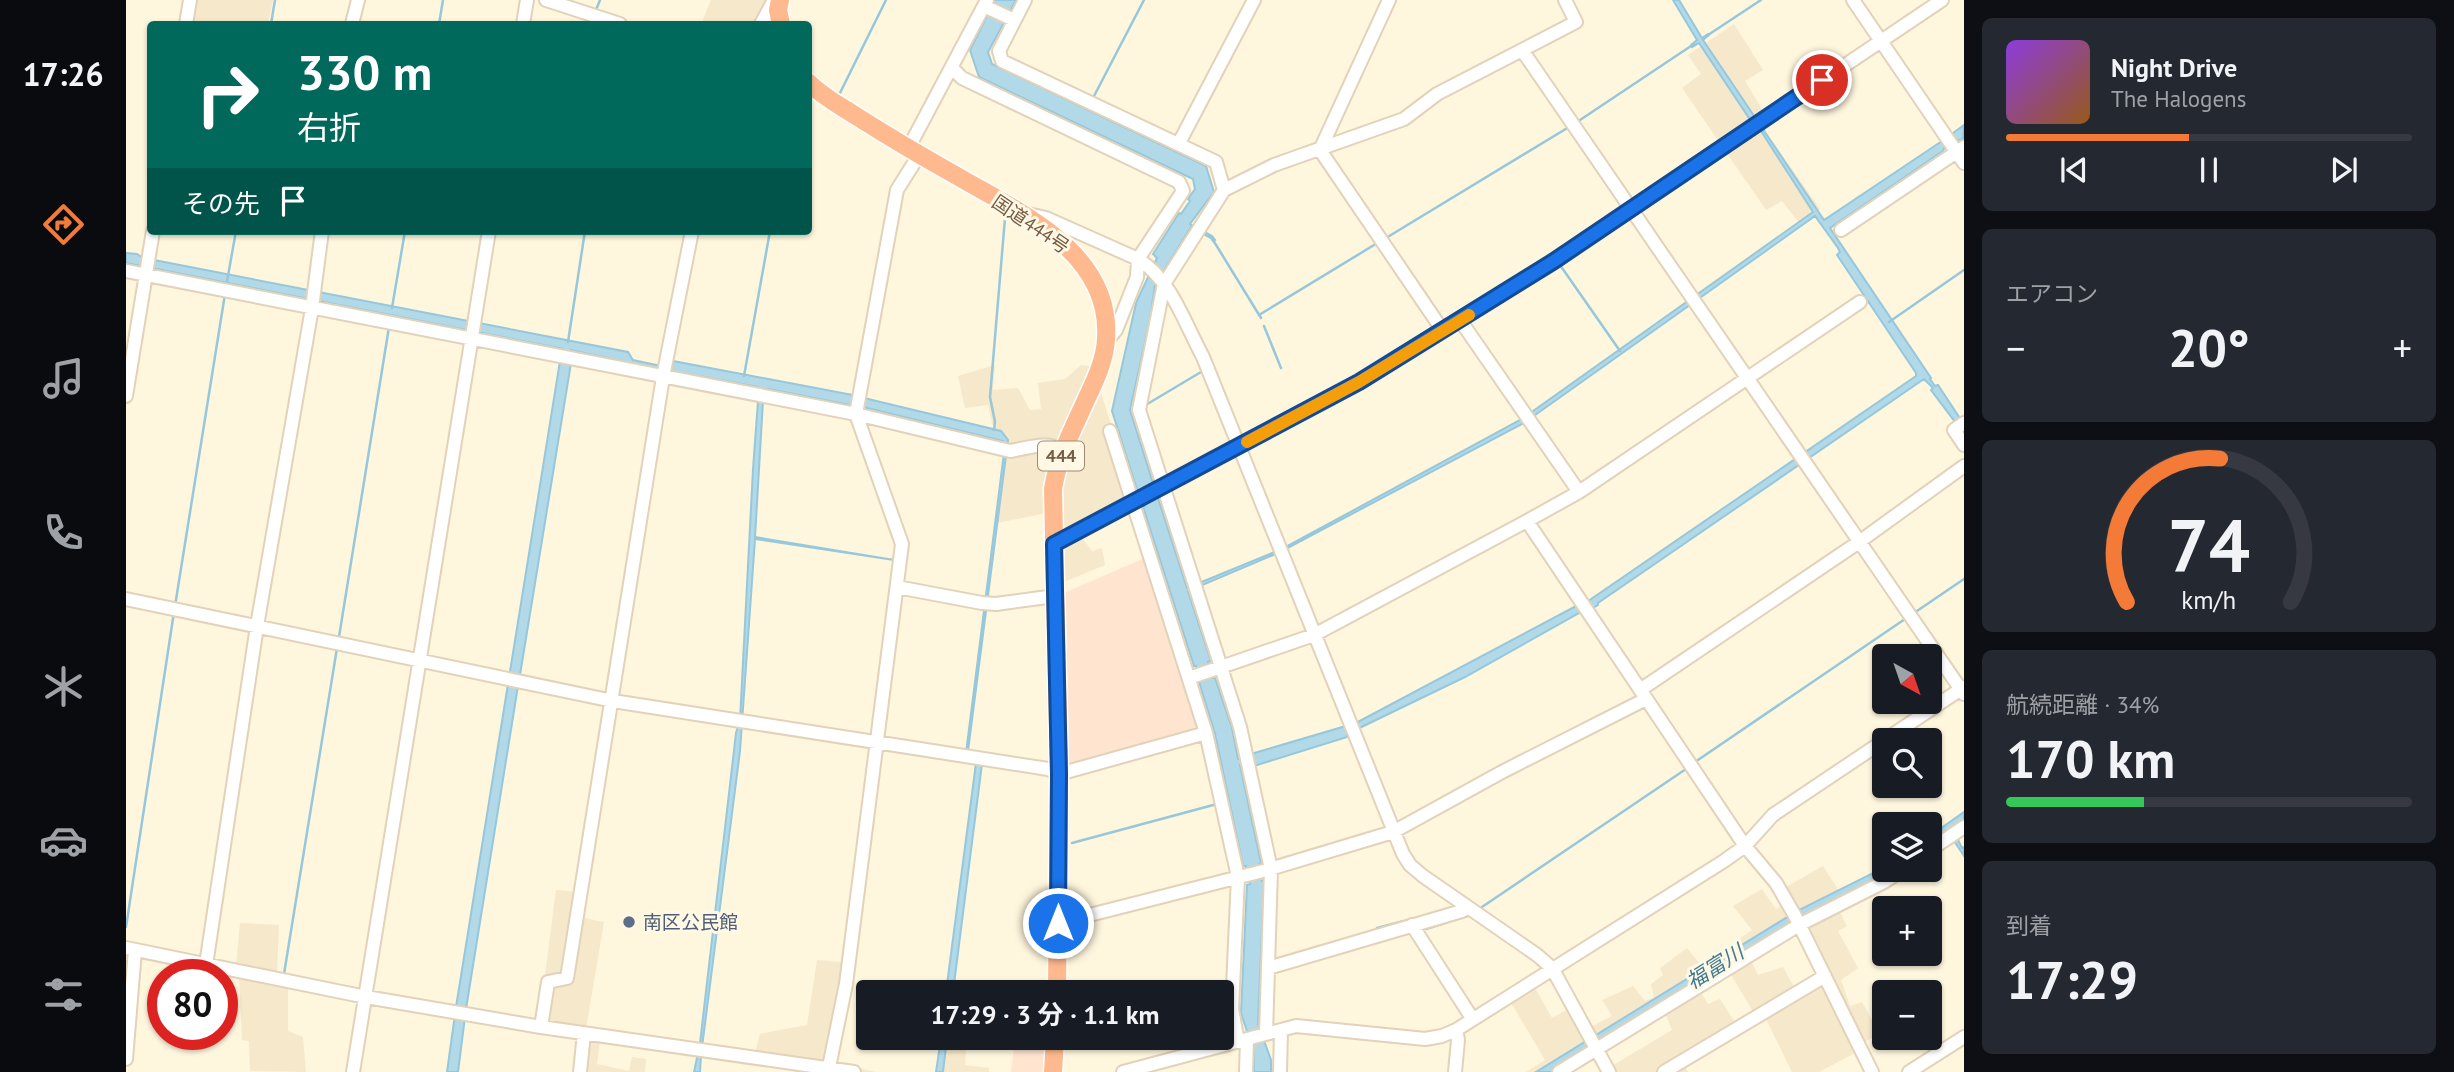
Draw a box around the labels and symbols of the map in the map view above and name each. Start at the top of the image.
pin [1792,50,1852,110]
street label: 国道444号 [988,189,1074,259]
road number: 444 [1038,442,1084,470]
north arrow [1872,644,1942,714]
position arrow [1021,886,1095,960]
place label: 南区公民館 [643,910,738,934]
marker: 南区公民館 [621,914,637,930]
water label: 福富川 [1681,937,1750,995]
speed limit sign: 80 [147,959,238,1050]

